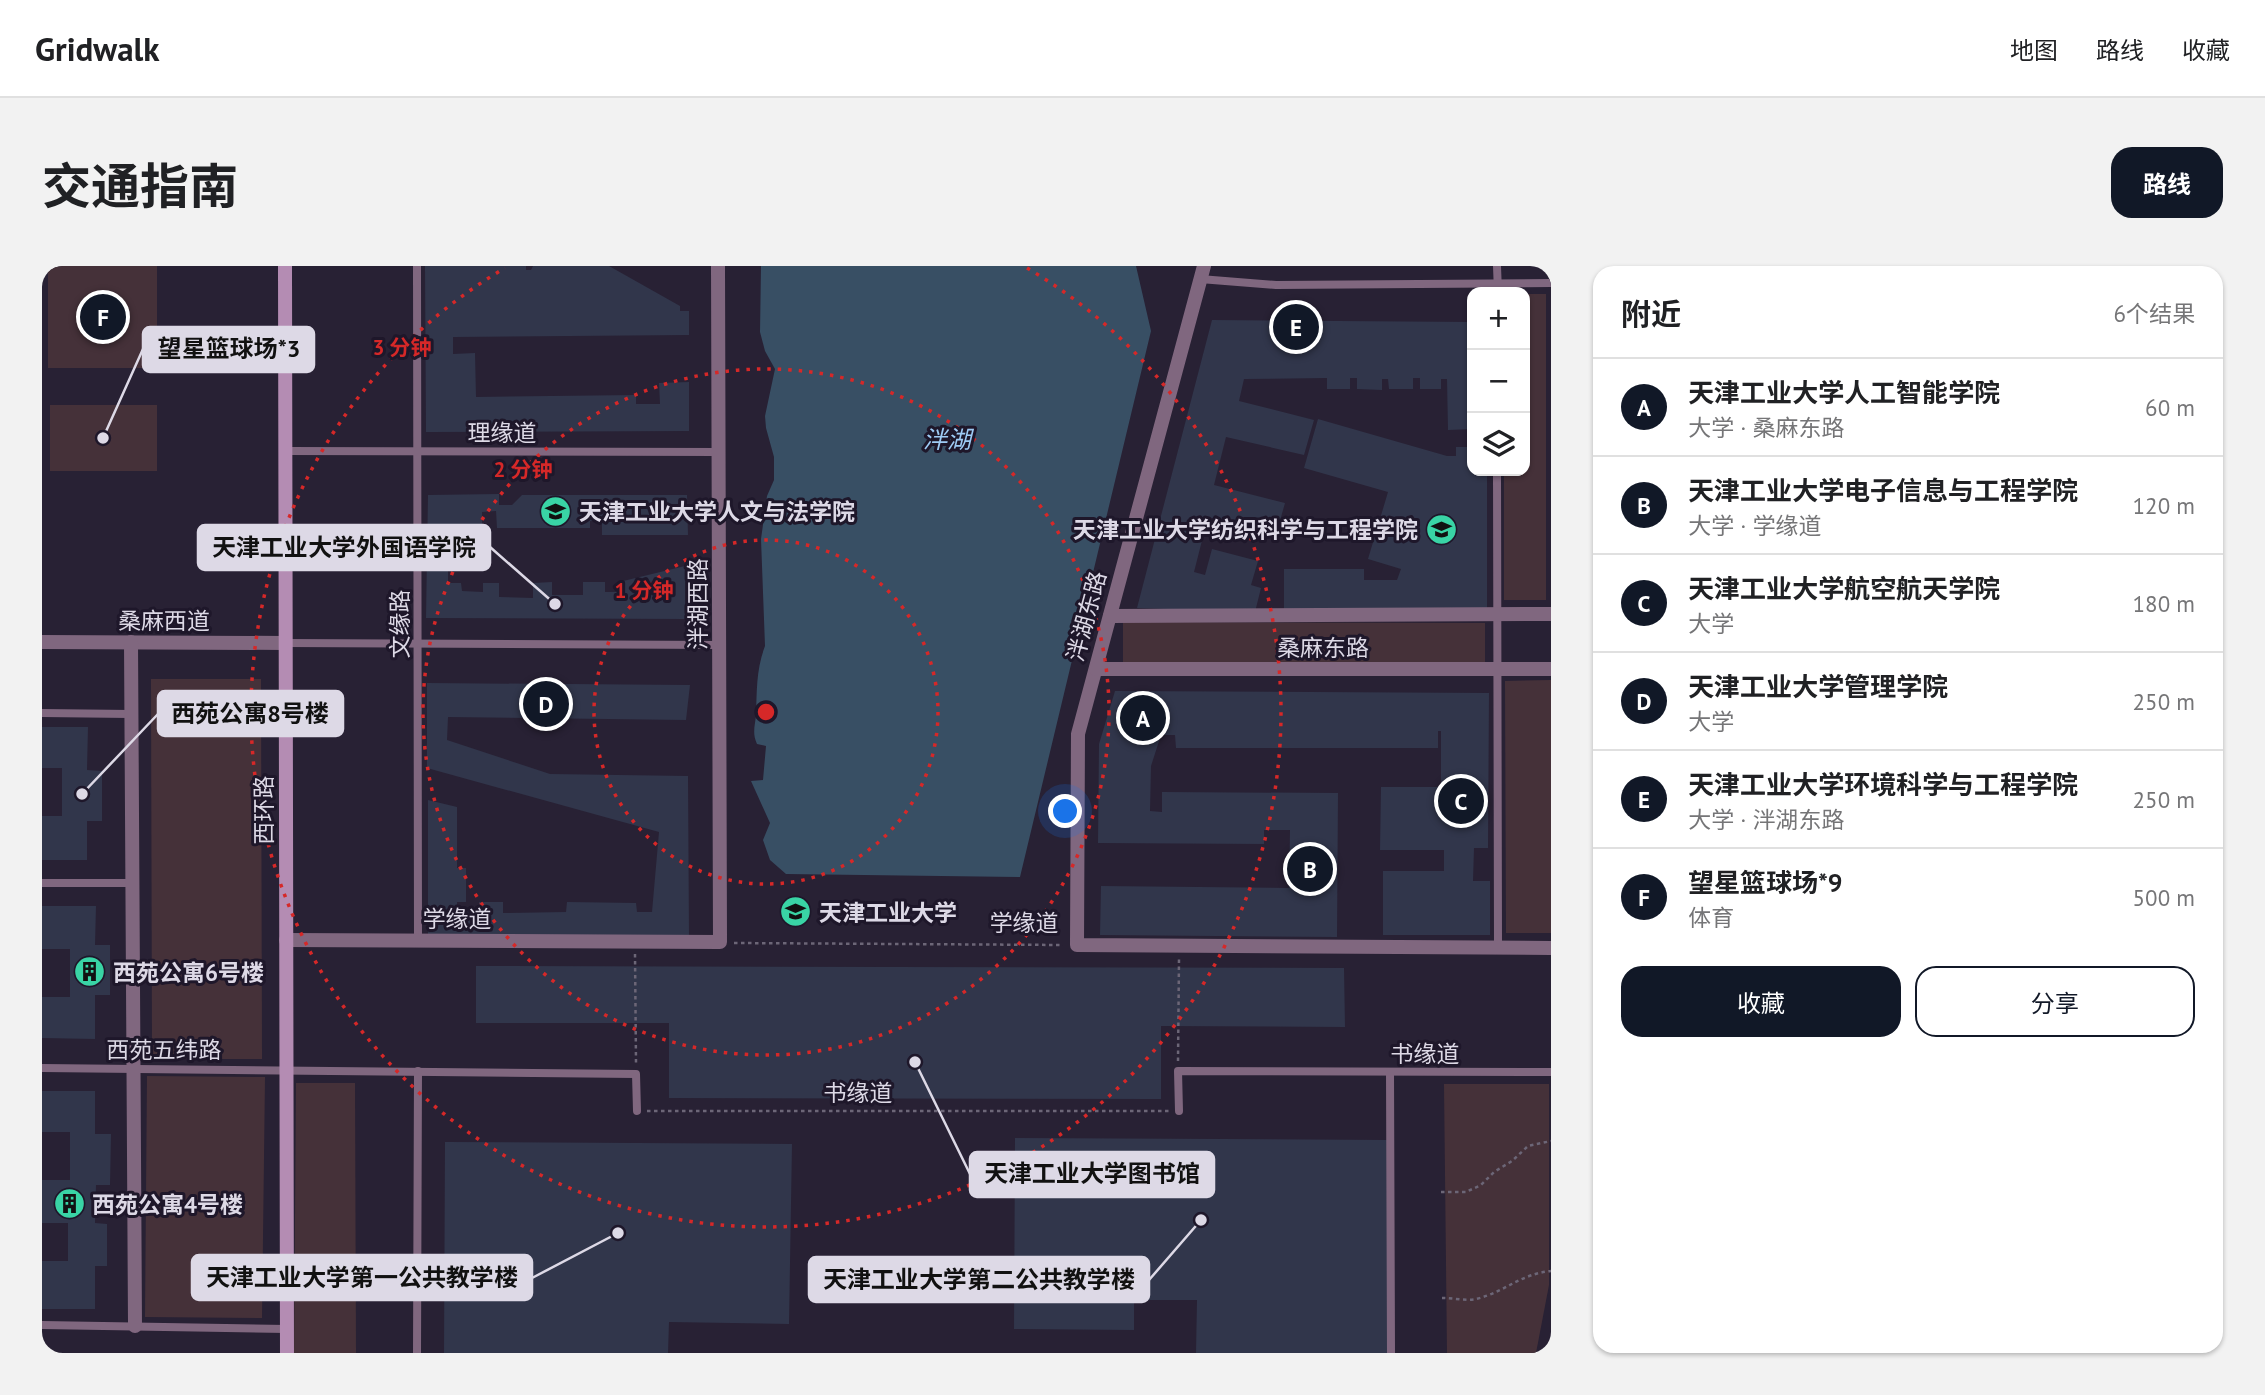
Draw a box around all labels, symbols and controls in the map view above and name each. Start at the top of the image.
text: Gridwalk [35,27,159,70]
text: 地图 [2010,35,2058,66]
text: 路线 [2096,35,2144,66]
text: 收藏 [2182,35,2230,66]
button: 路线 [2111,147,2223,218]
text: 交通指南 [42,154,238,218]
map controls [1467,287,1530,476]
button: + [1467,287,1530,350]
pin: F [80,291,126,343]
text: 附近 [1621,294,1681,333]
text: 6个结果 [2113,299,2195,328]
pin: E [1273,301,1319,353]
callout: 望星篮球场*3 [143,327,314,372]
text: 望星篮球场*3 [158,333,300,364]
text: 3 分钟 [372,334,432,361]
button: − [1467,350,1530,413]
text: 天津工业大学人工智能学院 [1688,376,2000,409]
text: A [1637,393,1651,422]
text: 60 m [2145,393,2195,422]
button: layers [1467,413,1530,476]
text: 大学 · 桑麻东路 [1688,413,1844,442]
street label: 理缘道 [468,418,537,447]
water label: 泮湖 [923,424,975,455]
text: 2 分钟 [493,456,553,483]
text: 天津工业大学电子信息与工程学院 [1688,474,2078,507]
text: B [1637,491,1651,520]
text: 120 m [2133,491,2195,520]
school or university icon: 天津工业大学人文与法学院 [539,494,573,528]
place label: 天津工业大学人文与法学院 [579,497,855,526]
text: 大学 · 学缘道 [1688,511,1821,540]
school or university icon: 天津工业大学纺织科学与工程学院 [1424,512,1458,546]
place label: 天津工业大学纺织科学与工程学院 [1073,515,1418,544]
callout: 天津工业大学外国语学院 [198,525,490,570]
text: 天津工业大学外国语学院 [212,532,476,563]
street label: 泮湖西路 [683,558,712,650]
street label: 泮湖东路 [1060,568,1112,664]
text: 天津工业大学航空航天学院 [1688,572,2000,605]
text: 1 分钟 [614,577,674,604]
text: C [1638,589,1650,618]
text: 180 m [2133,589,2195,618]
street label: 文缘路 [385,590,414,659]
street label: 桑麻西道 [118,606,210,635]
text: 大学 [1688,609,1734,638]
street label: 桑麻东路 [1277,633,1369,662]
text: 天津工业大学管理学院 [1688,670,1948,703]
pin: D [523,678,569,730]
text: D [1637,687,1651,716]
text: 250 m [2133,687,2195,716]
callout: 西苑公寓8号楼 [158,691,343,736]
pin: A [1120,692,1166,744]
text: 西苑公寓8号楼 [171,698,329,729]
centre of rings [754,700,778,724]
text: 大学 [1688,707,1734,736]
text: 天津工业大学环境科学与工程学院 [1688,768,2078,801]
pin: C [1438,775,1484,827]
street label: 西环路 [249,776,278,845]
text: E [1638,785,1650,814]
text: 250 m [2133,785,2195,814]
your location [1048,794,1082,828]
text: 大学 · 泮湖东路 [1688,805,1844,834]
pin: B [1287,843,1333,895]
text: 望星篮球场*9 [1688,866,1843,899]
text: F [1638,883,1650,912]
text: 500 m [2133,883,2195,912]
school or university icon: 天津工业大学 [779,895,813,929]
place label: 天津工业大学 [819,898,957,927]
text: 体育 [1688,903,1734,932]
street label: 学缘道 [423,904,492,933]
street label: 学缘道 [990,908,1059,937]
building icon: 西苑公寓6号楼 [73,955,107,989]
place label: 西苑公寓6号楼 [113,958,264,987]
button: 收藏 [1621,966,1901,1037]
button: 分享 [1915,966,2195,1037]
street label: 西苑五纬路 [107,1035,222,1064]
street label: 书缘道 [1391,1039,1460,1068]
street label: 书缘道 [824,1078,893,1107]
callout: 天津工业大学图书馆 [970,1152,1214,1197]
text: 天津工业大学图书馆 [984,1158,1200,1189]
building icon: 西苑公寓4号楼 [52,1187,86,1221]
place label: 西苑公寓4号楼 [92,1190,243,1219]
callout: 天津工业大学第一公共教学楼 [192,1255,532,1300]
callout: 天津工业大学第二公共教学楼 [809,1257,1149,1302]
text: 天津工业大学第一公共教学楼 [206,1262,518,1293]
text: 天津工业大学第二公共教学楼 [823,1264,1135,1295]

